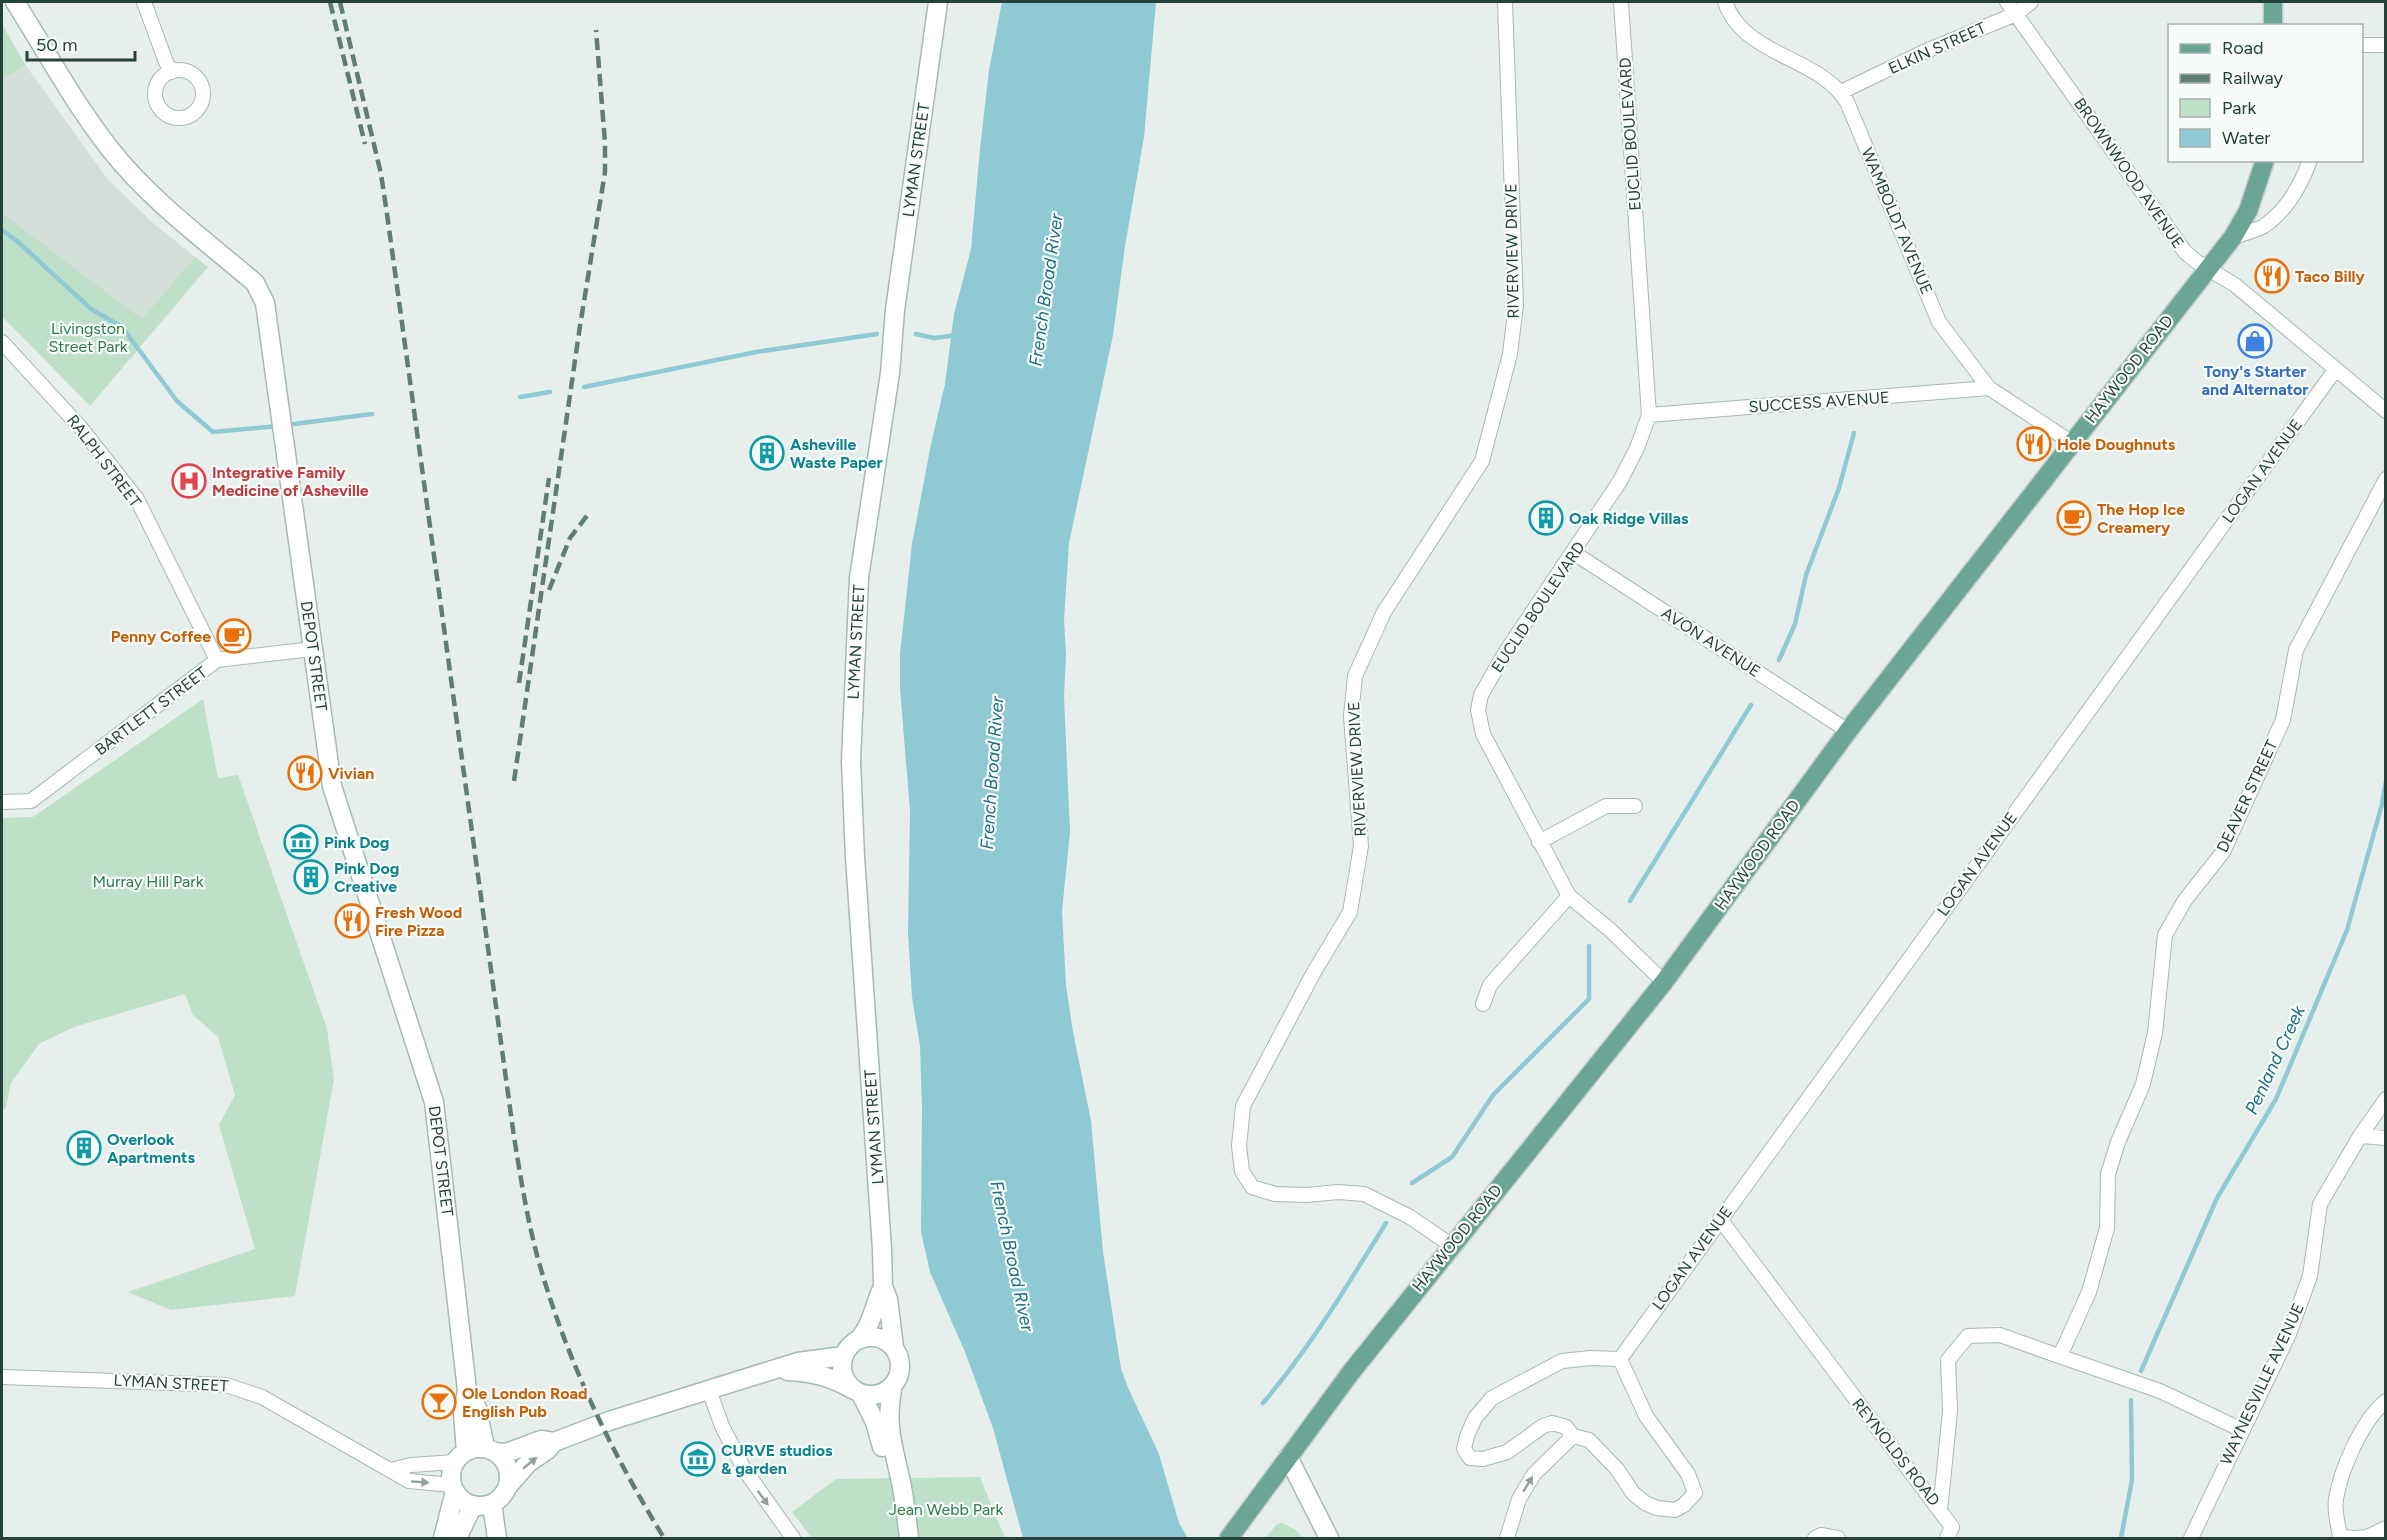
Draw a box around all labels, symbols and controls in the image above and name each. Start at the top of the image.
street label: ELKIN STREET [1885,18,1989,78]
scale bar [27,24,135,62]
legend [2168,24,2363,162]
text: 50 m [36,34,78,56]
text: Road [2222,37,2263,59]
street label: EUCLID BOULEVARD [1615,57,1645,211]
text: Railway [2222,67,2284,89]
street label: BROWNWOOD AVENUE [2070,94,2188,252]
text: Park [2222,97,2257,119]
street label: LYMAN STREET [899,102,933,218]
text: Water [2222,127,2270,149]
street label: WAMBOLDT AVENUE [1858,145,1936,297]
street label: RIVERVIEW DRIVE [1501,183,1523,319]
water label: French Broad River [1024,212,1068,368]
restaurant icon: Taco Billy [2254,258,2290,294]
place label: Taco Billy [2295,267,2366,286]
street label: HAYWOOD ROAD [2081,311,2177,427]
park label: Livingston Street Park [48,319,128,356]
shop icon: Tony's Starter and Alternator [2237,323,2273,359]
place label: Tony's Starter and Alternator [2202,362,2308,399]
street label: SUCCESS AVENUE [1748,388,1890,416]
street label: RALPH STREET [63,411,145,511]
street label: LOGAN AVENUE [2218,415,2306,527]
restaurant icon: Hole Doughnuts [2016,426,2052,462]
building icon: Asheville Waste Paper [749,435,785,471]
place label: Asheville Waste Paper [790,435,883,472]
place label: Hole Doughnuts [2057,435,2176,454]
hospital icon: Integrative Family Medicine of Asheville [171,463,207,499]
place label: Integrative Family Medicine of Asheville [212,463,369,500]
building icon: Oak Ridge Villas [1528,500,1564,536]
cafe icon: The Hop Ice Creamery [2056,500,2092,536]
place label: The Hop Ice Creamery [2097,500,2185,537]
place label: Oak Ridge Villas [1569,509,1689,528]
street label: EUCLID BOULEVARD [1487,538,1589,676]
street label: LYMAN STREET [844,584,869,700]
street label: DEPOT STREET [297,600,331,713]
street label: AVON AVENUE [1658,603,1764,681]
cafe icon: Penny Coffee [216,618,252,654]
place label: Penny Coffee [111,627,211,646]
street label: BARTLETT STREET [91,663,211,759]
water label: French Broad River [976,695,1008,850]
street label: RIVERVIEW DRIVE [1344,701,1370,837]
street label: DEAVER STREET [2213,737,2281,855]
restaurant icon: Vivian [287,755,323,791]
place label: Vivian [328,764,374,783]
street label: HAYWOOD ROAD [1711,796,1803,914]
street label: LOGAN AVENUE [1933,808,2021,920]
museum icon: Pink Dog [283,824,319,860]
place label: Pink Dog [324,833,389,852]
building icon: Pink Dog Creative [293,859,329,895]
place label: Pink Dog Creative [334,859,399,896]
park label: Murray Hill Park [93,872,204,891]
restaurant icon: Fresh Wood Fire Pizza [334,903,370,939]
place label: Fresh Wood Fire Pizza [375,903,462,940]
water label: Penland Creek [2240,1001,2310,1118]
street label: LYMAN STREET [861,1069,887,1185]
street label: DEPOT STREET [425,1105,457,1218]
building icon: Overlook Apartments [66,1130,102,1166]
place label: Overlook Apartments [107,1130,195,1167]
water label: French Broad River [985,1179,1039,1334]
street label: HAYWOOD ROAD [1408,1181,1506,1295]
street label: LOGAN AVENUE [1648,1202,1736,1314]
street label: WAYNESVILLE AVENUE [2216,1300,2308,1468]
street label: LYMAN STREET [113,1371,229,1396]
bar icon: Ole London Road English Pub [421,1384,457,1420]
place label: Ole London Road English Pub [462,1384,588,1421]
street label: REYNOLDS ROAD [1848,1394,1944,1510]
museum icon: CURVE studios & garden [680,1441,716,1477]
place label: CURVE studios & garden [721,1441,833,1478]
one-way arrow [523,1457,538,1469]
one-way arrow [1522,1476,1533,1492]
one-way arrow [411,1477,430,1487]
one-way arrow [757,1491,769,1506]
park label: Jean Webb Park [889,1500,1004,1519]

